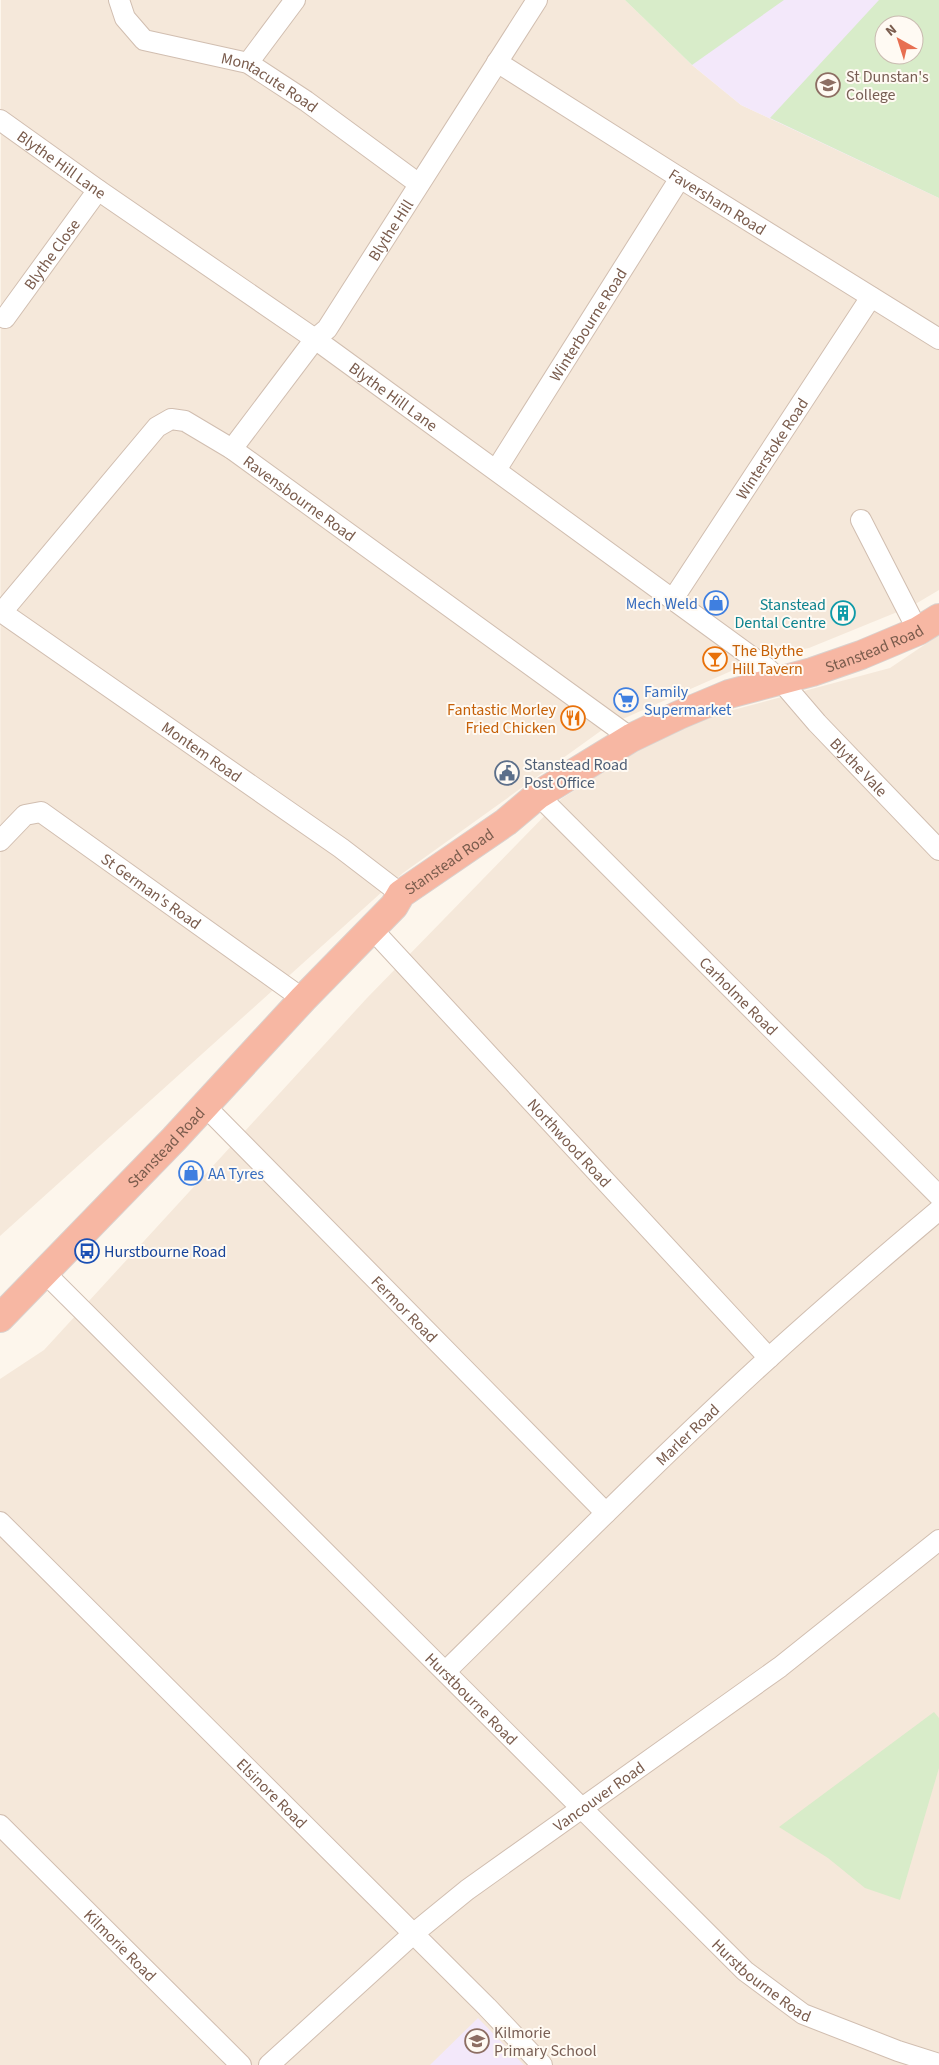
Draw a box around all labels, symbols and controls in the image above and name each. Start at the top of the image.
north arrow [874,15,924,65]
text: N [882,20,901,41]
street label: Montacute Road [219,47,322,118]
place label: St Dunstan's College [846,66,929,106]
school or university icon: St Dunstan's College [815,72,841,98]
street label: Blythe Hill Lane [12,126,110,204]
street label: Faversham Road [664,164,770,241]
street label: Blythe Hill [363,195,419,265]
street label: Blythe Close [19,215,86,295]
street label: Winterbourne Road [545,264,633,386]
street label: Blythe Hill Lane [344,357,442,437]
street label: Winterstoke Road [731,394,814,504]
street label: Ravensbourne Road [238,451,360,547]
shop icon: Mech Weld [703,590,729,616]
place label: Mech Weld [626,593,698,615]
place label: Stanstead Dental Centre [735,594,826,634]
building icon: Stanstead Dental Centre [830,600,856,626]
street label: Stanstead Road [822,620,928,679]
place label: The Blythe Hill Tavern [732,640,803,680]
bar icon: The Blythe Hill Tavern [702,646,728,672]
place label: Family Supermarket [644,681,732,721]
supermarket icon: Family Supermarket [613,687,639,713]
place label: Fantastic Morley Fried Chicken [447,699,557,739]
restaurant icon: Fantastic Morley Fried Chicken [560,705,586,731]
street label: Montem Road [157,717,246,788]
street label: Blythe Vale [825,733,892,802]
place label: Stanstead Road Post Office [524,754,628,794]
public building icon: Stanstead Road Post Office [494,760,520,786]
street label: Stanstead Road [400,824,498,900]
street label: St German's Road [96,848,205,935]
street label: Carholme Road [694,952,782,1041]
street label: Northwood Road [522,1094,616,1193]
street label: Stanstead Road [122,1103,210,1193]
shop icon: AA Tyres [178,1160,204,1186]
place label: AA Tyres [208,1163,264,1185]
bus stop icon: Hurstbourne Road [74,1238,100,1264]
place label: Hurstbourne Road [104,1241,226,1263]
street label: Fermor Road [366,1271,442,1348]
street label: Marler Road [651,1399,725,1471]
street label: Hurstbourne Road [420,1648,522,1750]
street label: Elsinore Road [231,1754,312,1834]
street label: Vancouver Road [549,1757,649,1837]
street label: Kilmorie Road [79,1905,161,1987]
street label: Hurstbourne Road [707,1934,814,2028]
place label: Kilmorie Primary School [494,2022,596,2062]
school or university icon: Kilmorie Primary School [464,2028,490,2054]

